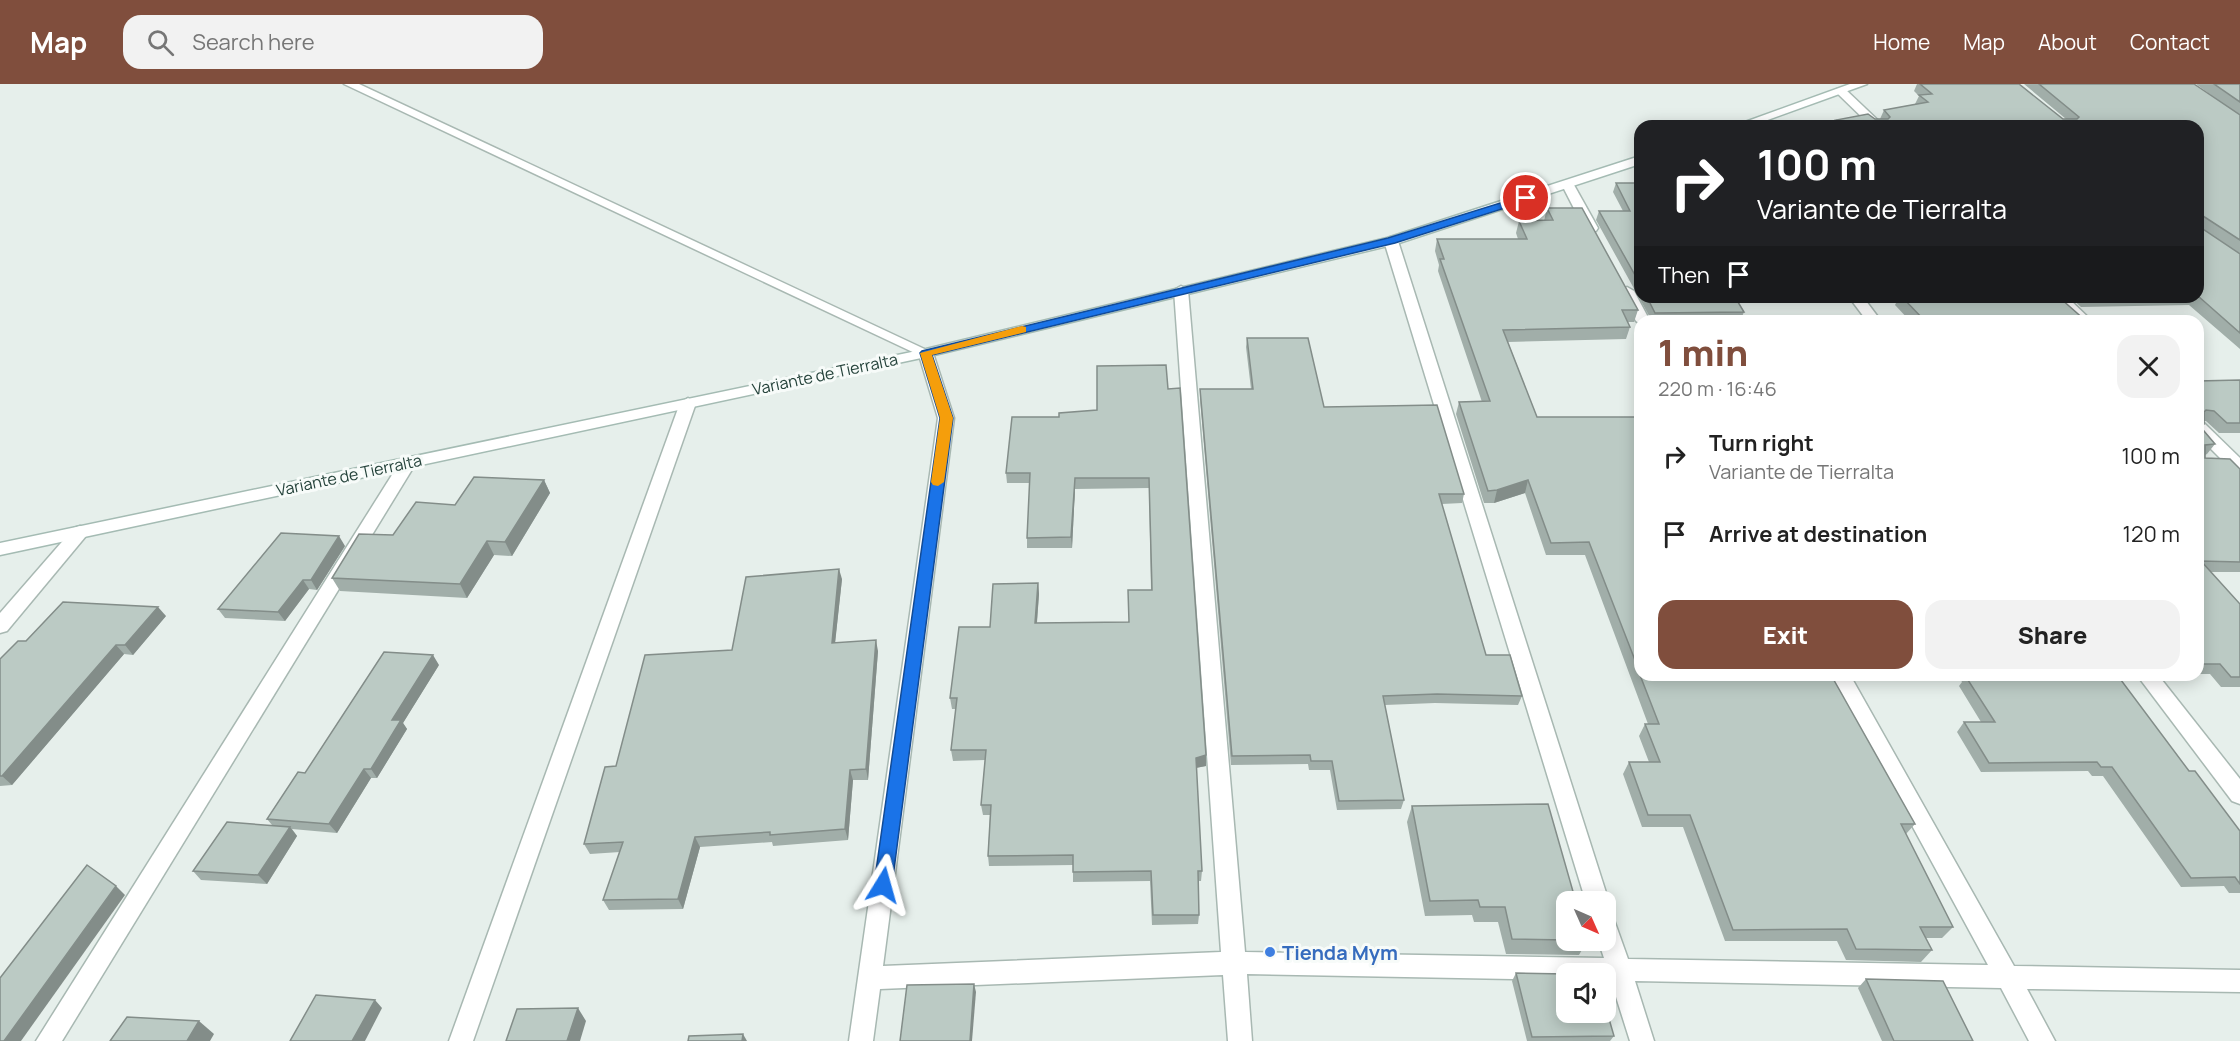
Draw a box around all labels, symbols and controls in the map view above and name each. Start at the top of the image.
search box [123,15,543,69]
text: Map [30,23,87,61]
icon: search [144,26,177,59]
text: Search here [192,27,315,57]
text: Home [1873,28,1930,56]
text: Map [1963,28,2005,56]
text: About [2038,28,2097,56]
text: Contact [2130,28,2210,56]
text: 100 m [1757,135,1877,193]
icon: right [1658,144,1736,222]
pin [1500,172,1551,223]
icon: arrive [1509,181,1542,214]
text: Variante de Tierralta [1757,190,2007,227]
icon: arrive [1722,258,1755,291]
text: Then [1658,260,1710,290]
text: 1 min [1658,328,1748,377]
button: close [2117,335,2180,398]
street label: Variante de Tierralta [750,348,900,400]
text: 220 m · 16:46 [1658,375,1777,402]
text: Turn right [1709,428,1814,458]
icon: right [1658,440,1691,473]
text: 100 m [2122,441,2180,471]
street label: Variante de Tierralta [274,449,424,501]
text: Variante de Tierralta [1709,458,1894,485]
icon: arrive [1658,518,1691,551]
text: Arrive at destination [1709,519,1927,549]
text: 120 m [2122,519,2180,549]
button: Exit [1658,600,1913,669]
button: Share [1925,600,2180,669]
position arrow [851,853,915,917]
north arrow [1556,891,1616,951]
map controls [1556,891,1616,1023]
place label: Tienda Mym [1282,939,1398,966]
marker: Tienda Mym [1263,945,1277,959]
button: sound [1556,963,1616,1023]

